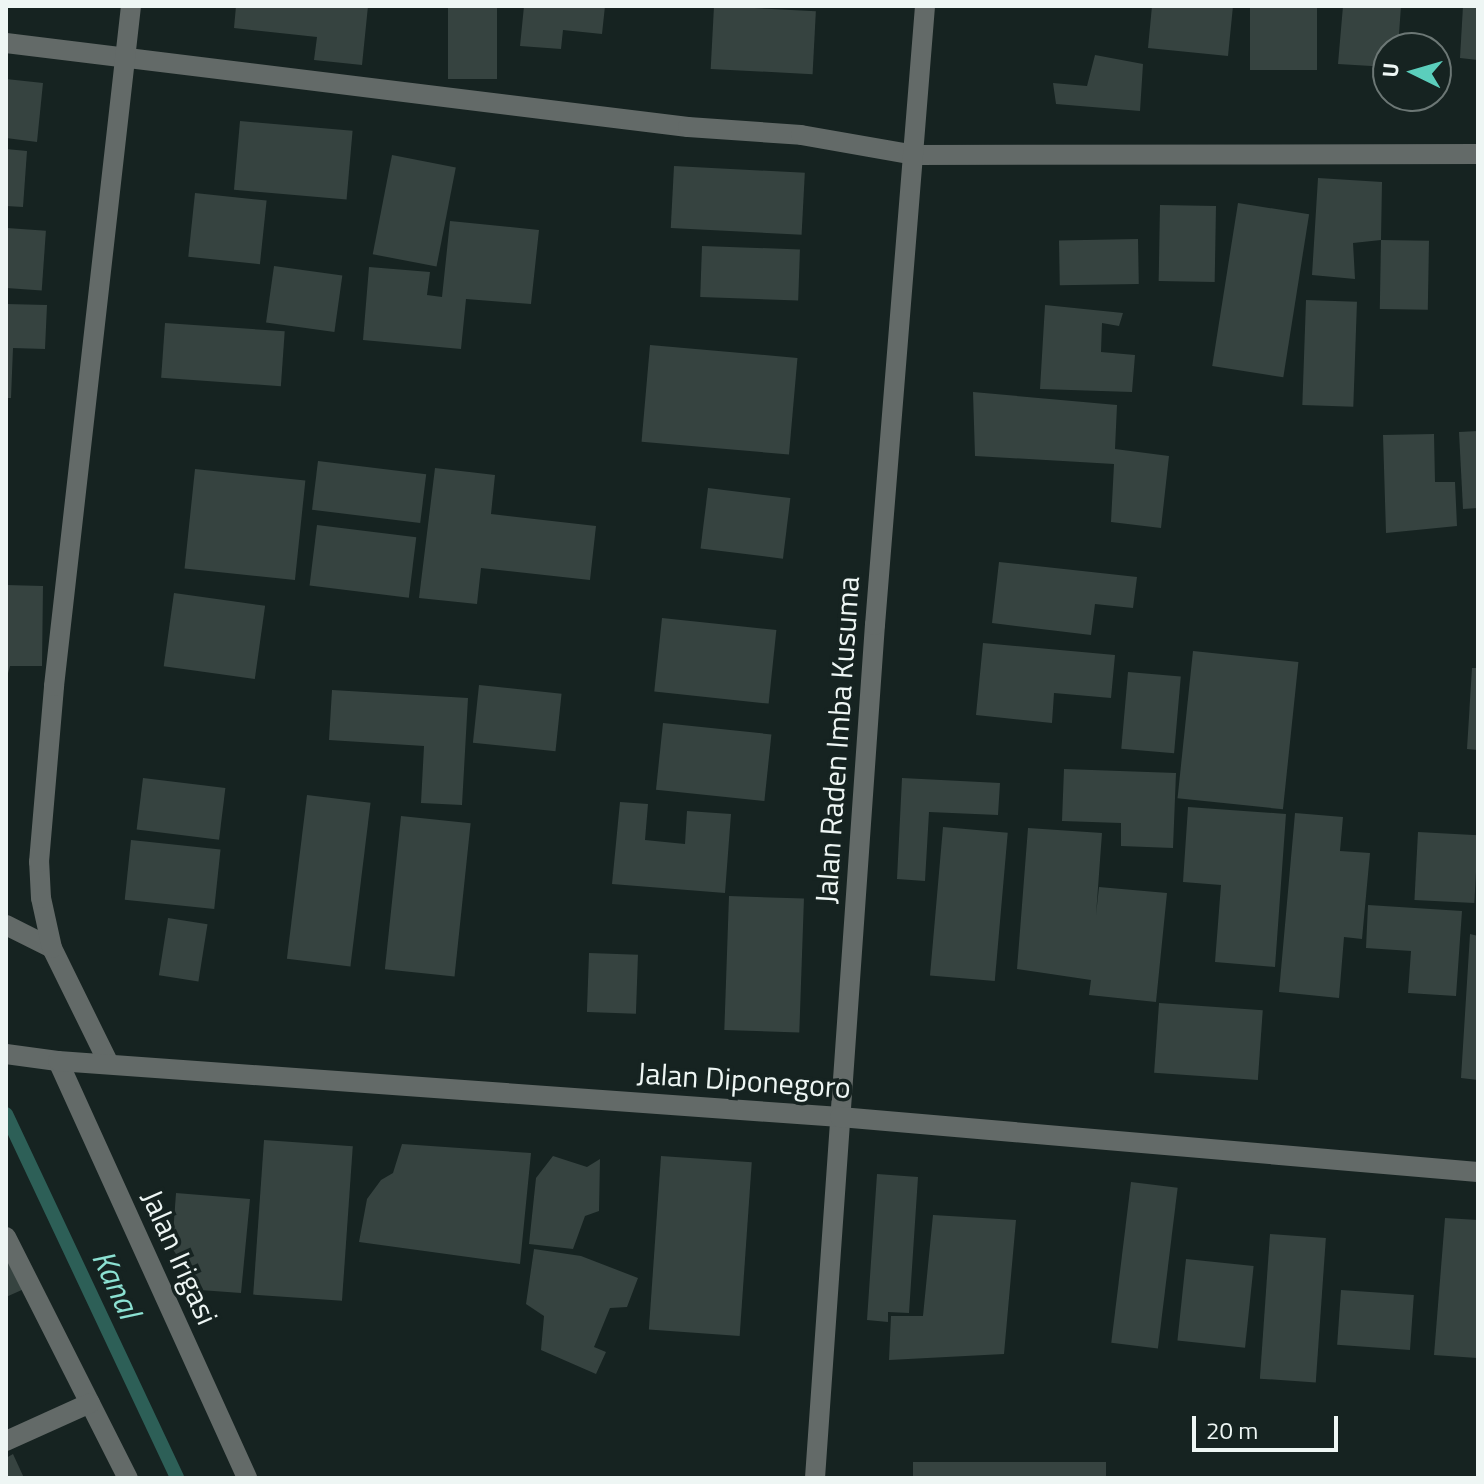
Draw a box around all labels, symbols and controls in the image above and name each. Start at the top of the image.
north arrow [1372,32,1452,112]
text: U [1373,61,1408,79]
street label: Jalan Raden Imba Kusuma [808,575,866,905]
street label: Jalan Diponegoro [636,1055,852,1105]
street label: Jalan Irigasi [134,1184,226,1330]
water label: Kanal [85,1244,149,1324]
scale bar [1196,1400,1342,1450]
text: 20 m [1206,1412,1258,1448]

